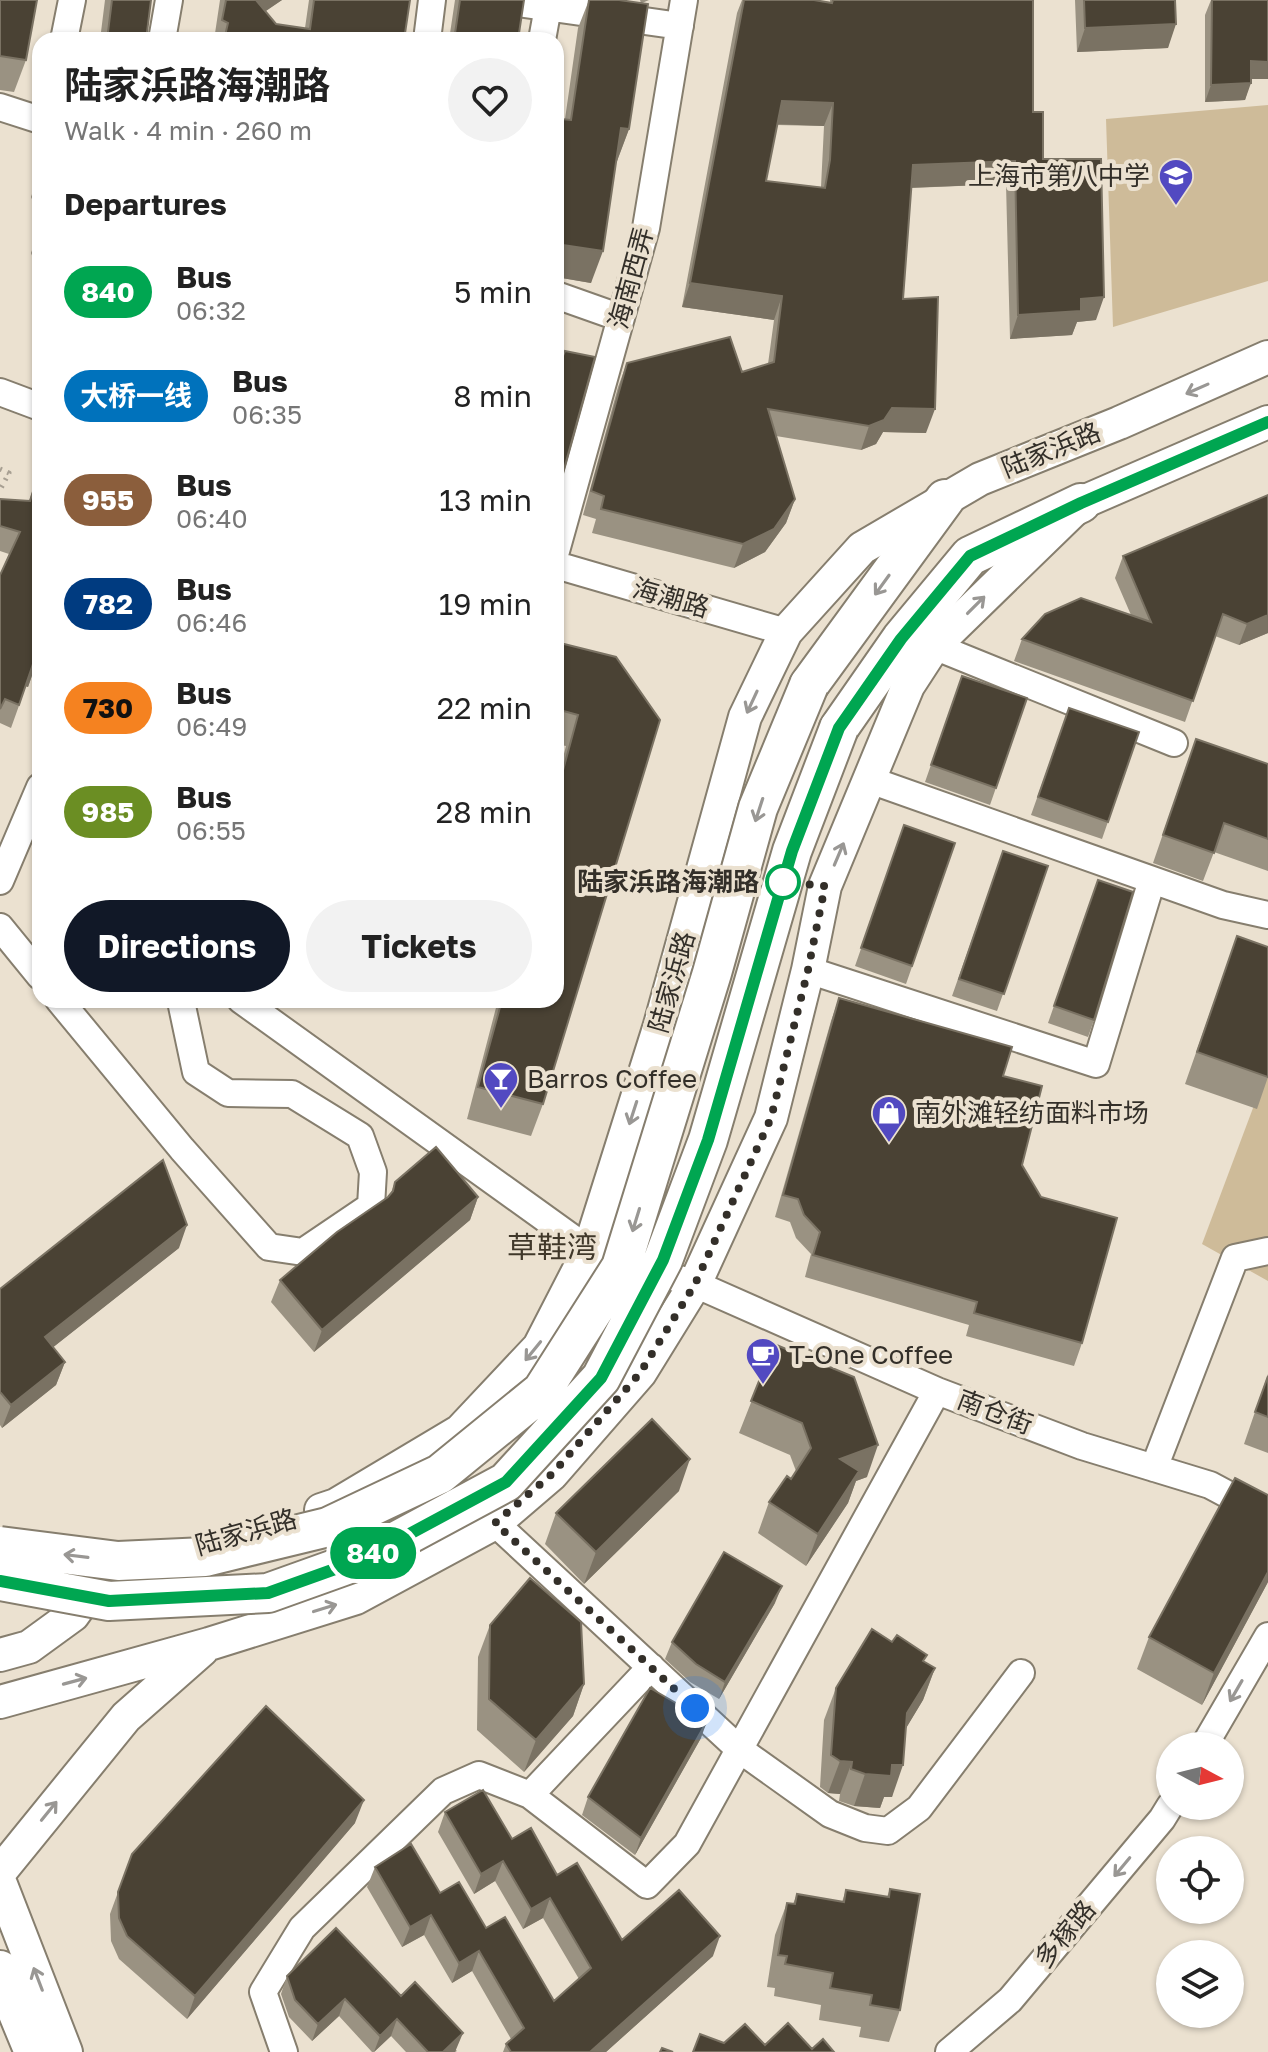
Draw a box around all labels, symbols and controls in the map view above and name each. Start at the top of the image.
button: heart [448,58,532,142]
text: 陆家浜路海潮路 [64,62,330,107]
text: Walk · 4 min · 260 m [64,115,312,146]
school or university icon: 上海市第八中学 [1157,157,1195,207]
place label: 上海市第八中学 [968,160,1150,191]
text: Departures [64,186,227,222]
street label: 海南西弄 [602,224,659,332]
text: Bus [176,259,232,295]
text: 5 min [454,274,532,310]
text: 840 [81,275,135,308]
text: 06:32 [176,295,246,326]
text: Bus [232,363,288,399]
text: 8 min [453,378,532,414]
text: 大桥一线 [80,379,192,412]
one-way arrow [1185,382,1209,397]
text: 06:35 [232,399,302,430]
street label: 陆家浜路 [997,416,1105,483]
text: Bus [176,467,232,503]
text: 13 min [439,482,532,518]
text: 955 [82,483,134,516]
text: 06:40 [176,503,248,534]
text: Bus [176,571,232,607]
street label: 海潮路 [629,572,713,623]
one-way arrow [874,574,891,595]
text: 19 min [439,586,532,622]
text: 782 [83,587,133,620]
one-way arrow [966,595,985,615]
text: 06:46 [176,607,247,638]
text: Bus [176,675,232,711]
text: 22 min [437,690,532,726]
one-way arrow [744,690,759,714]
text: 730 [83,691,133,724]
text: 06:49 [176,711,247,742]
text: Bus [176,779,232,815]
text: 28 min [436,794,532,830]
text: 985 [82,795,134,828]
one-way arrow [750,797,765,822]
text: 06:55 [176,815,246,846]
one-way arrow [832,842,847,867]
marker: 陆家浜路海潮路 [766,865,800,899]
place label: 陆家浜路海潮路 [577,866,759,897]
button: Directions [64,900,290,992]
button: Tickets [306,900,532,992]
street label: 陆家浜路 [642,928,701,1036]
bar icon: Barros Coffee [482,1060,520,1110]
place label: Barros Coffee [527,1063,697,1094]
shop icon: 南外滩轻纺面料市场 [870,1094,908,1144]
place label: 南外滩轻纺面料市场 [915,1097,1149,1128]
one-way arrow [625,1099,640,1125]
one-way arrow [628,1206,643,1232]
district label: 草鞋湾 [507,1229,597,1265]
cafe icon: T-One Coffee [744,1336,782,1386]
place label: T-One Coffee [789,1339,953,1370]
one-way arrow [525,1340,542,1361]
street label: 南仓街 [953,1383,1037,1440]
street label: 陆家浜路 [192,1502,300,1561]
line badge: 840 [327,1527,419,1579]
text: 840 [346,1536,400,1569]
one-way arrow [63,1548,90,1563]
one-way arrow [312,1599,337,1614]
one-way arrow [62,1673,88,1688]
one-way arrow [1228,1679,1244,1702]
your location [675,1688,715,1728]
north arrow [1156,1732,1244,1820]
map controls [1156,1732,1244,2028]
one-way arrow [40,1801,58,1822]
button: locate [1156,1836,1244,1924]
one-way arrow [1113,1856,1131,1877]
street label: 多稼路 [1028,1894,1102,1974]
button: layers [1156,1940,1244,2028]
one-way arrow [30,1967,44,1992]

